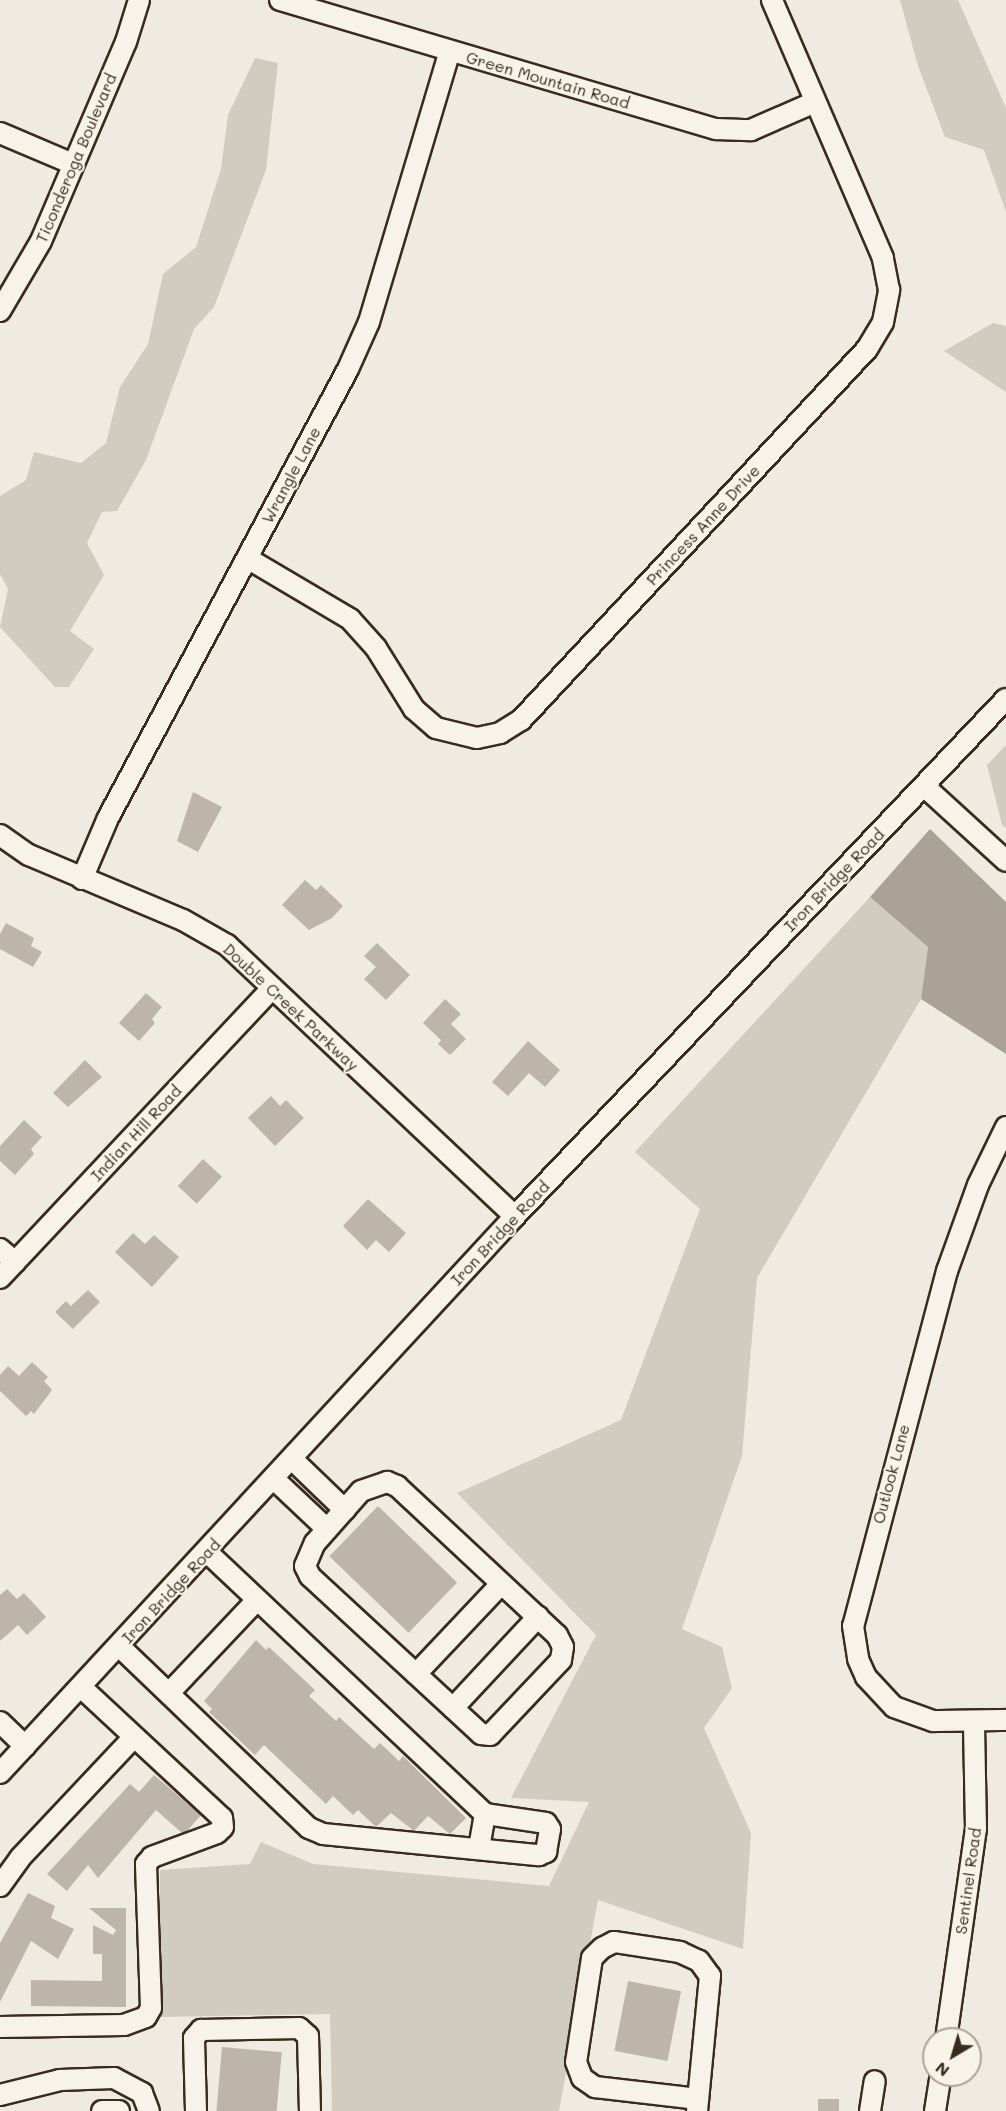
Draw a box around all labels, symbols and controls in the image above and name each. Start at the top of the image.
street label: Green Mountain Road [464,47,632,113]
street label: Ticonderoga Boulevard [32,70,120,246]
street label: Wrangle Lane [258,424,324,526]
street label: Princess Anne Drive [642,461,764,589]
street label: Iron Bridge Road [780,825,888,935]
street label: Double Creek Parkway [219,939,363,1075]
street label: Indian Hill Road [87,1081,185,1185]
street label: Iron Bridge Road [447,1177,553,1289]
street label: Outlook Lane [868,1422,914,1526]
street label: Iron Bridge Road [118,1535,224,1647]
street label: Sentinel Road [951,1826,985,1936]
north arrow [922,2027,982,2087]
text: N [931,2058,953,2082]

